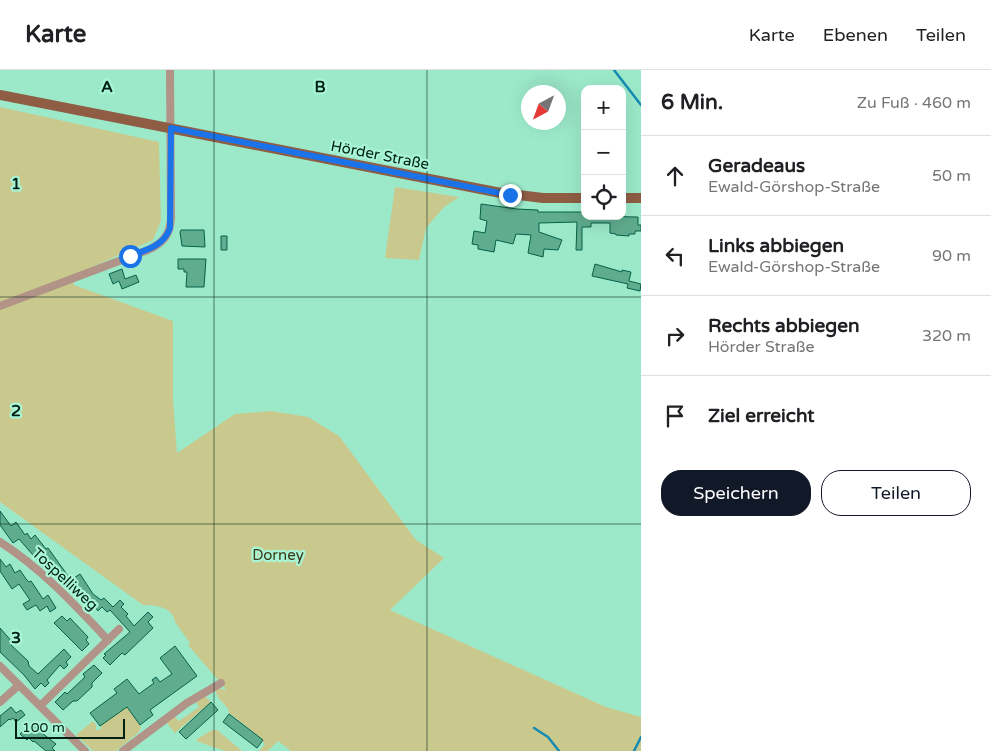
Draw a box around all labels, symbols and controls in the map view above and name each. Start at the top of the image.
text: Karte [25,20,86,49]
text: Karte [749,24,795,46]
text: Ebenen [823,24,888,46]
text: Teilen [916,24,966,46]
text: A [101,77,113,97]
text: B [314,77,326,97]
north arrow [521,85,566,130]
map controls [581,85,626,220]
button: + [581,85,626,130]
text: 6 Min. [661,90,723,115]
text: Zu Fuß · 460 m [857,93,971,113]
button: − [581,130,626,175]
street label: Hörder Straße [329,137,431,173]
text: Geradeaus [708,155,805,177]
icon: ahead [661,162,689,190]
text: 50 m [932,166,971,186]
text: 1 [11,174,21,194]
button: locate [581,175,626,220]
text: Ewald-Görshop-Straße [708,177,880,197]
route end [499,184,522,207]
text: Links abbiegen [708,235,844,257]
icon: left [661,242,689,270]
route start [119,245,142,268]
text: 90 m [932,246,971,266]
text: Ewald-Görshop-Straße [708,257,880,277]
text: Rechts abbiegen [708,315,860,337]
icon: right [661,322,689,350]
text: 320 m [922,326,971,346]
text: Hörder Straße [708,337,814,357]
text: 2 [11,401,21,421]
icon: arrive [661,402,689,430]
text: Ziel erreicht [708,405,815,427]
button: Speichern [661,470,811,516]
button: Teilen [821,470,971,516]
street label: Tospelliweg [28,544,102,614]
park label: Dorney [252,546,304,564]
text: 3 [11,628,21,648]
scale bar [15,716,125,739]
text: 100 m [22,719,65,736]

